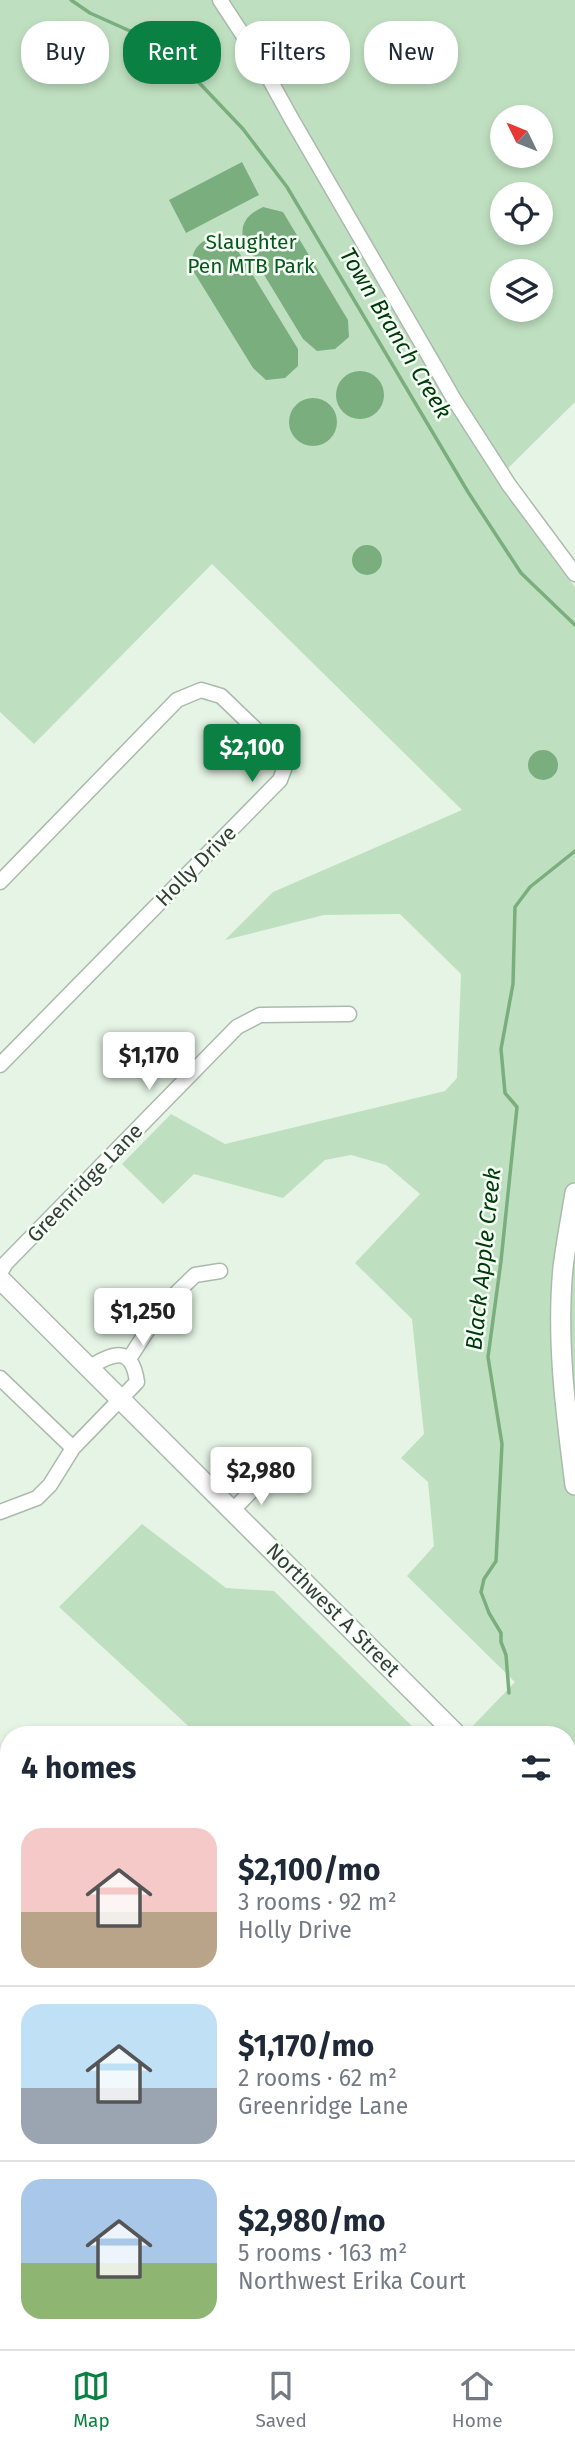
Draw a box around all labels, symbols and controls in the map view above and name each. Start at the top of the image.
chip: Buy [21,21,109,84]
chip: Rent [123,21,221,84]
chip: Filters [235,21,350,84]
chip: New [364,21,458,84]
north arrow [490,105,553,168]
map controls [490,105,553,322]
button: locate [490,182,553,245]
park label: Slaughter Pen MTB Park [187,229,315,279]
water label: Town Branch Creek [334,242,458,424]
button: layers [490,259,553,322]
pin: $2,100 [195,724,309,784]
text: $2,100 [219,733,285,761]
street label: Holly Drive [150,820,242,912]
pin: $1,170 [92,1032,206,1092]
text: $1,170 [119,1041,179,1069]
street label: Greenridge Lane [22,1118,148,1248]
water label: Black Apple Creek [459,1166,507,1352]
pin: $1,250 [86,1288,200,1348]
text: $1,250 [110,1297,176,1325]
pin: $2,980 [204,1448,318,1507]
text: $2,980 [226,1456,296,1484]
street label: Northwest A Street [261,1538,406,1683]
icon: filters [517,1749,555,1787]
text: 4 homes [21,1750,136,1786]
text: $2,100/mo [238,1852,380,1888]
icon: home [77,1856,161,1940]
text: 3 rooms · 92 m² [238,1888,397,1916]
text: Holly Drive [238,1916,352,1944]
text: $1,170/mo [238,2028,374,2064]
icon: home [77,2032,161,2116]
text: 2 rooms · 62 m² [238,2064,397,2092]
text: Greenridge Lane [238,2092,408,2120]
text: $2,980/mo [238,2203,386,2239]
icon: home [77,2207,161,2291]
text: 5 rooms · 163 m² [238,2239,407,2267]
text: Northwest Erika Court [238,2267,466,2295]
tab: Map [72,2367,110,2432]
tab: Saved [255,2367,307,2432]
tab: Home [452,2367,502,2432]

